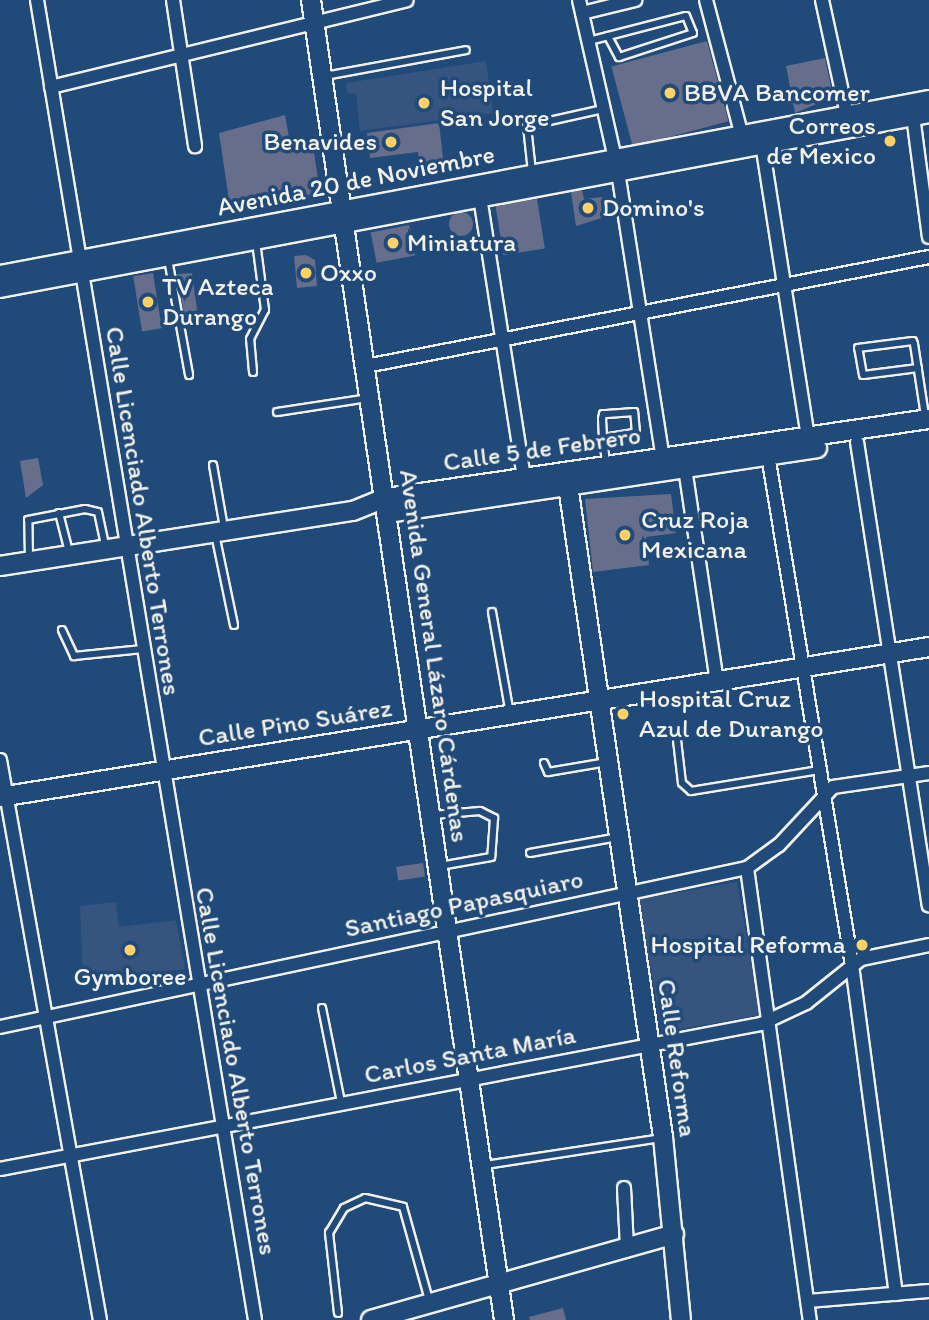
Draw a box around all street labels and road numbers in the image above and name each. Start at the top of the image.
street label: Avenida 20 de Noviembre [215,139,497,223]
street label: Calle Licenciado Alberto Terrones [98,324,188,698]
street label: Calle 5 de Febrero [441,420,643,478]
street label: Avenida General Lázaro Cárdenas [392,468,476,844]
street label: Calle Pino Suárez [196,692,394,754]
street label: Santiago Papasquiaro [343,864,585,944]
street label: Calle Licenciado Alberto Terrones [188,885,284,1257]
street label: Calle Reforma [650,977,704,1139]
street label: Carlos Santa María [362,1019,578,1091]

